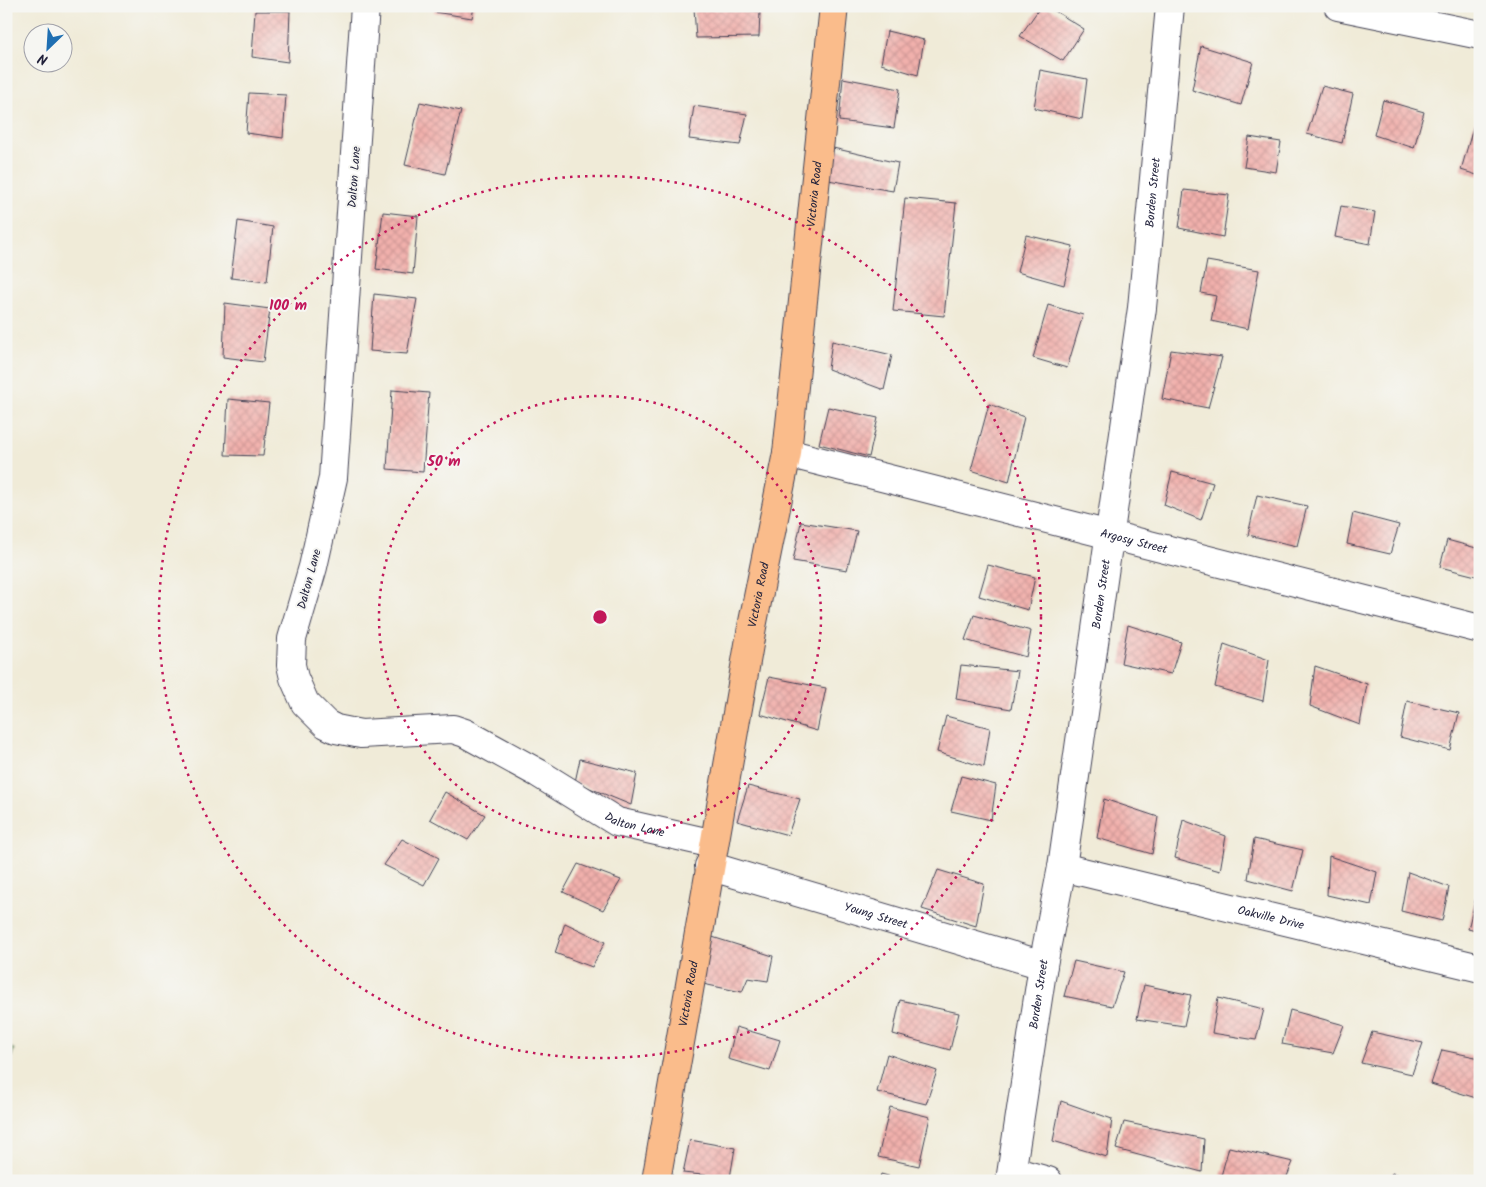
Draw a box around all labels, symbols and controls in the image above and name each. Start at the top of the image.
north arrow [22,22,72,72]
text: N [34,47,52,71]
street label: Dalton Lane [343,145,366,208]
street label: Borden Street [1141,156,1166,228]
street label: Victoria Road [802,159,828,228]
text: 100 m [269,294,307,318]
text: 50 m [426,450,461,474]
street label: Argosy Street [1098,524,1170,559]
street label: Dalton Lane [292,546,327,611]
street label: Borden Street [1087,558,1116,630]
street label: Victoria Road [743,560,775,629]
centre of rings [591,608,609,626]
street label: Dalton Lane [601,807,667,843]
street label: Young Street [842,898,910,934]
street label: Oakville Drive [1236,901,1307,935]
street label: Borden Street [1024,957,1054,1030]
street label: Victoria Road [674,959,704,1028]

